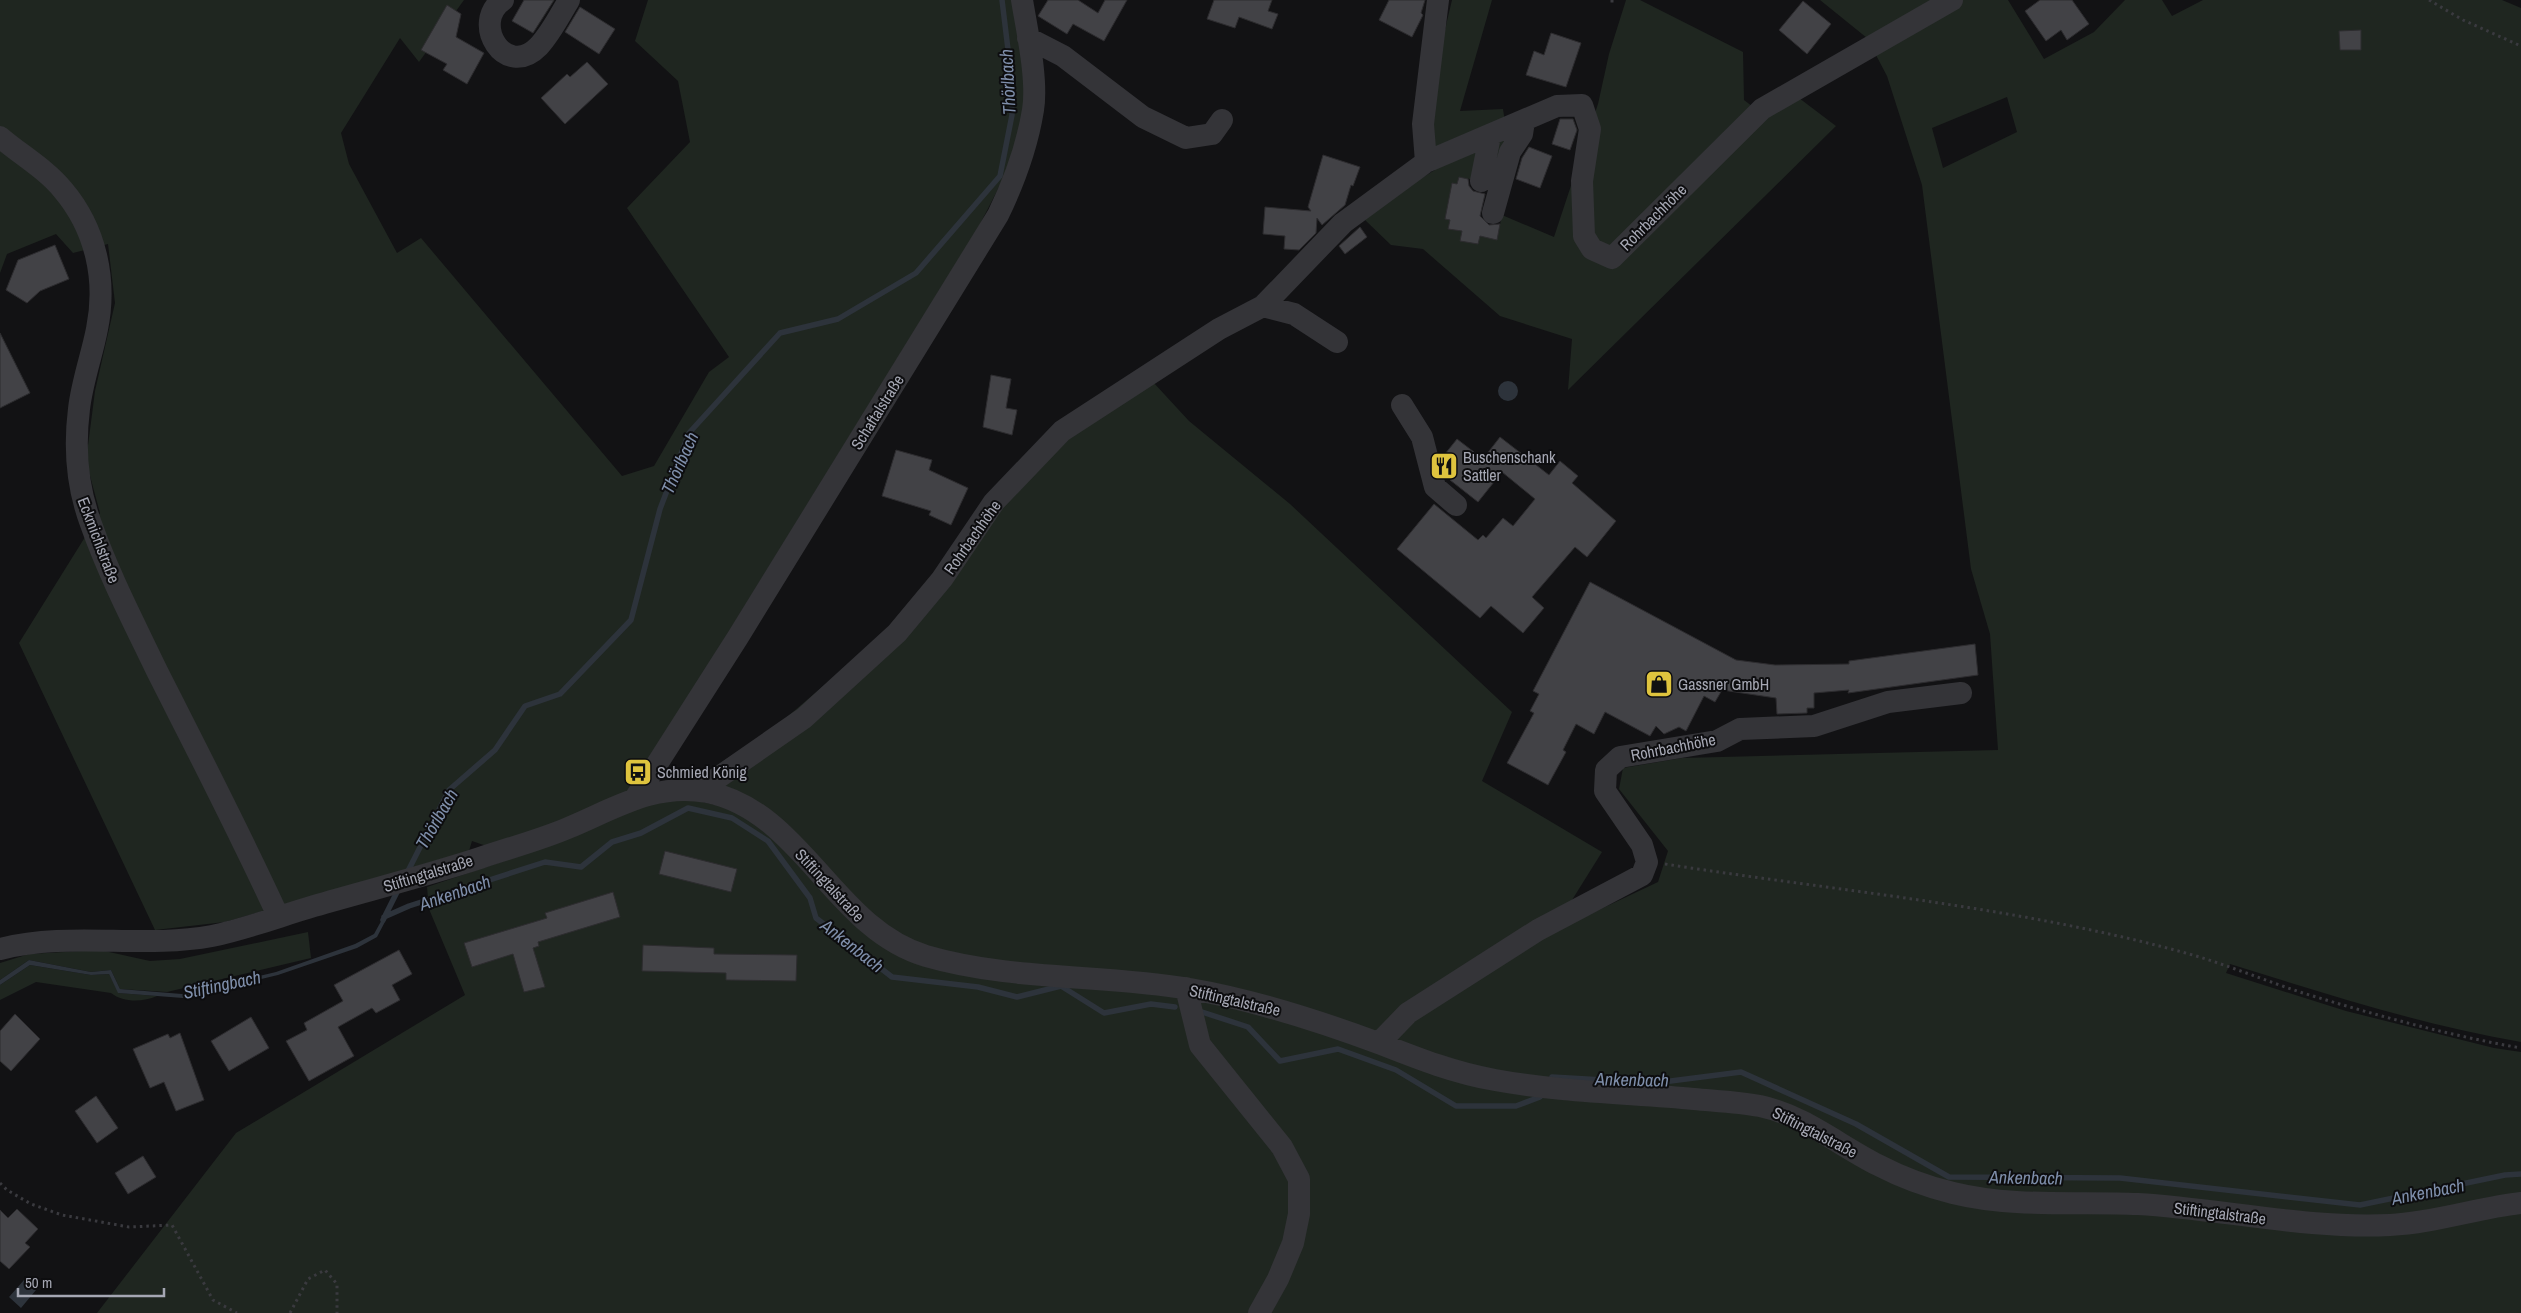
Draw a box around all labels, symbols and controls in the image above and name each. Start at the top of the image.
water label: Thörlbach [993,49,1022,115]
street label: Rohrbachhöhe [1615,179,1691,255]
street label: Schaftalstraße [845,370,909,454]
water label: Thörlbach [655,428,704,498]
place label: Buschenschank Sattler [1463,446,1556,486]
restaurant icon: Buschenschank Sattler [1429,451,1459,481]
street label: Eckmichlstraße [73,494,125,586]
street label: Rohrbachhöhe [938,495,1006,579]
shop icon: Gassner GmbH [1644,669,1674,699]
place label: Gassner GmbH [1678,673,1769,695]
street label: Rohrbachhöhe [1629,728,1717,766]
bus stop icon: Schmied König [623,757,653,787]
place label: Schmied König [657,761,747,783]
water label: Thörlbach [409,784,464,853]
street label: Stiftingtalstraße [790,844,870,926]
street label: Stiftingtalstraße [380,849,476,897]
water label: Ankenbach [415,869,494,917]
water label: Ankenbach [815,912,889,978]
water label: Stiftingbach [181,964,263,1005]
street label: Stiftingtalstraße [1187,979,1283,1021]
water label: Ankenbach [1594,1066,1669,1093]
street label: Stiftingtalstraße [1769,1101,1861,1163]
water label: Ankenbach [1988,1164,2063,1191]
water label: Ankenbach [2388,1172,2467,1211]
street label: Stiftingtalstraße [2173,1196,2267,1230]
scale bar [18,1266,164,1298]
text: 50 m [25,1272,52,1293]

